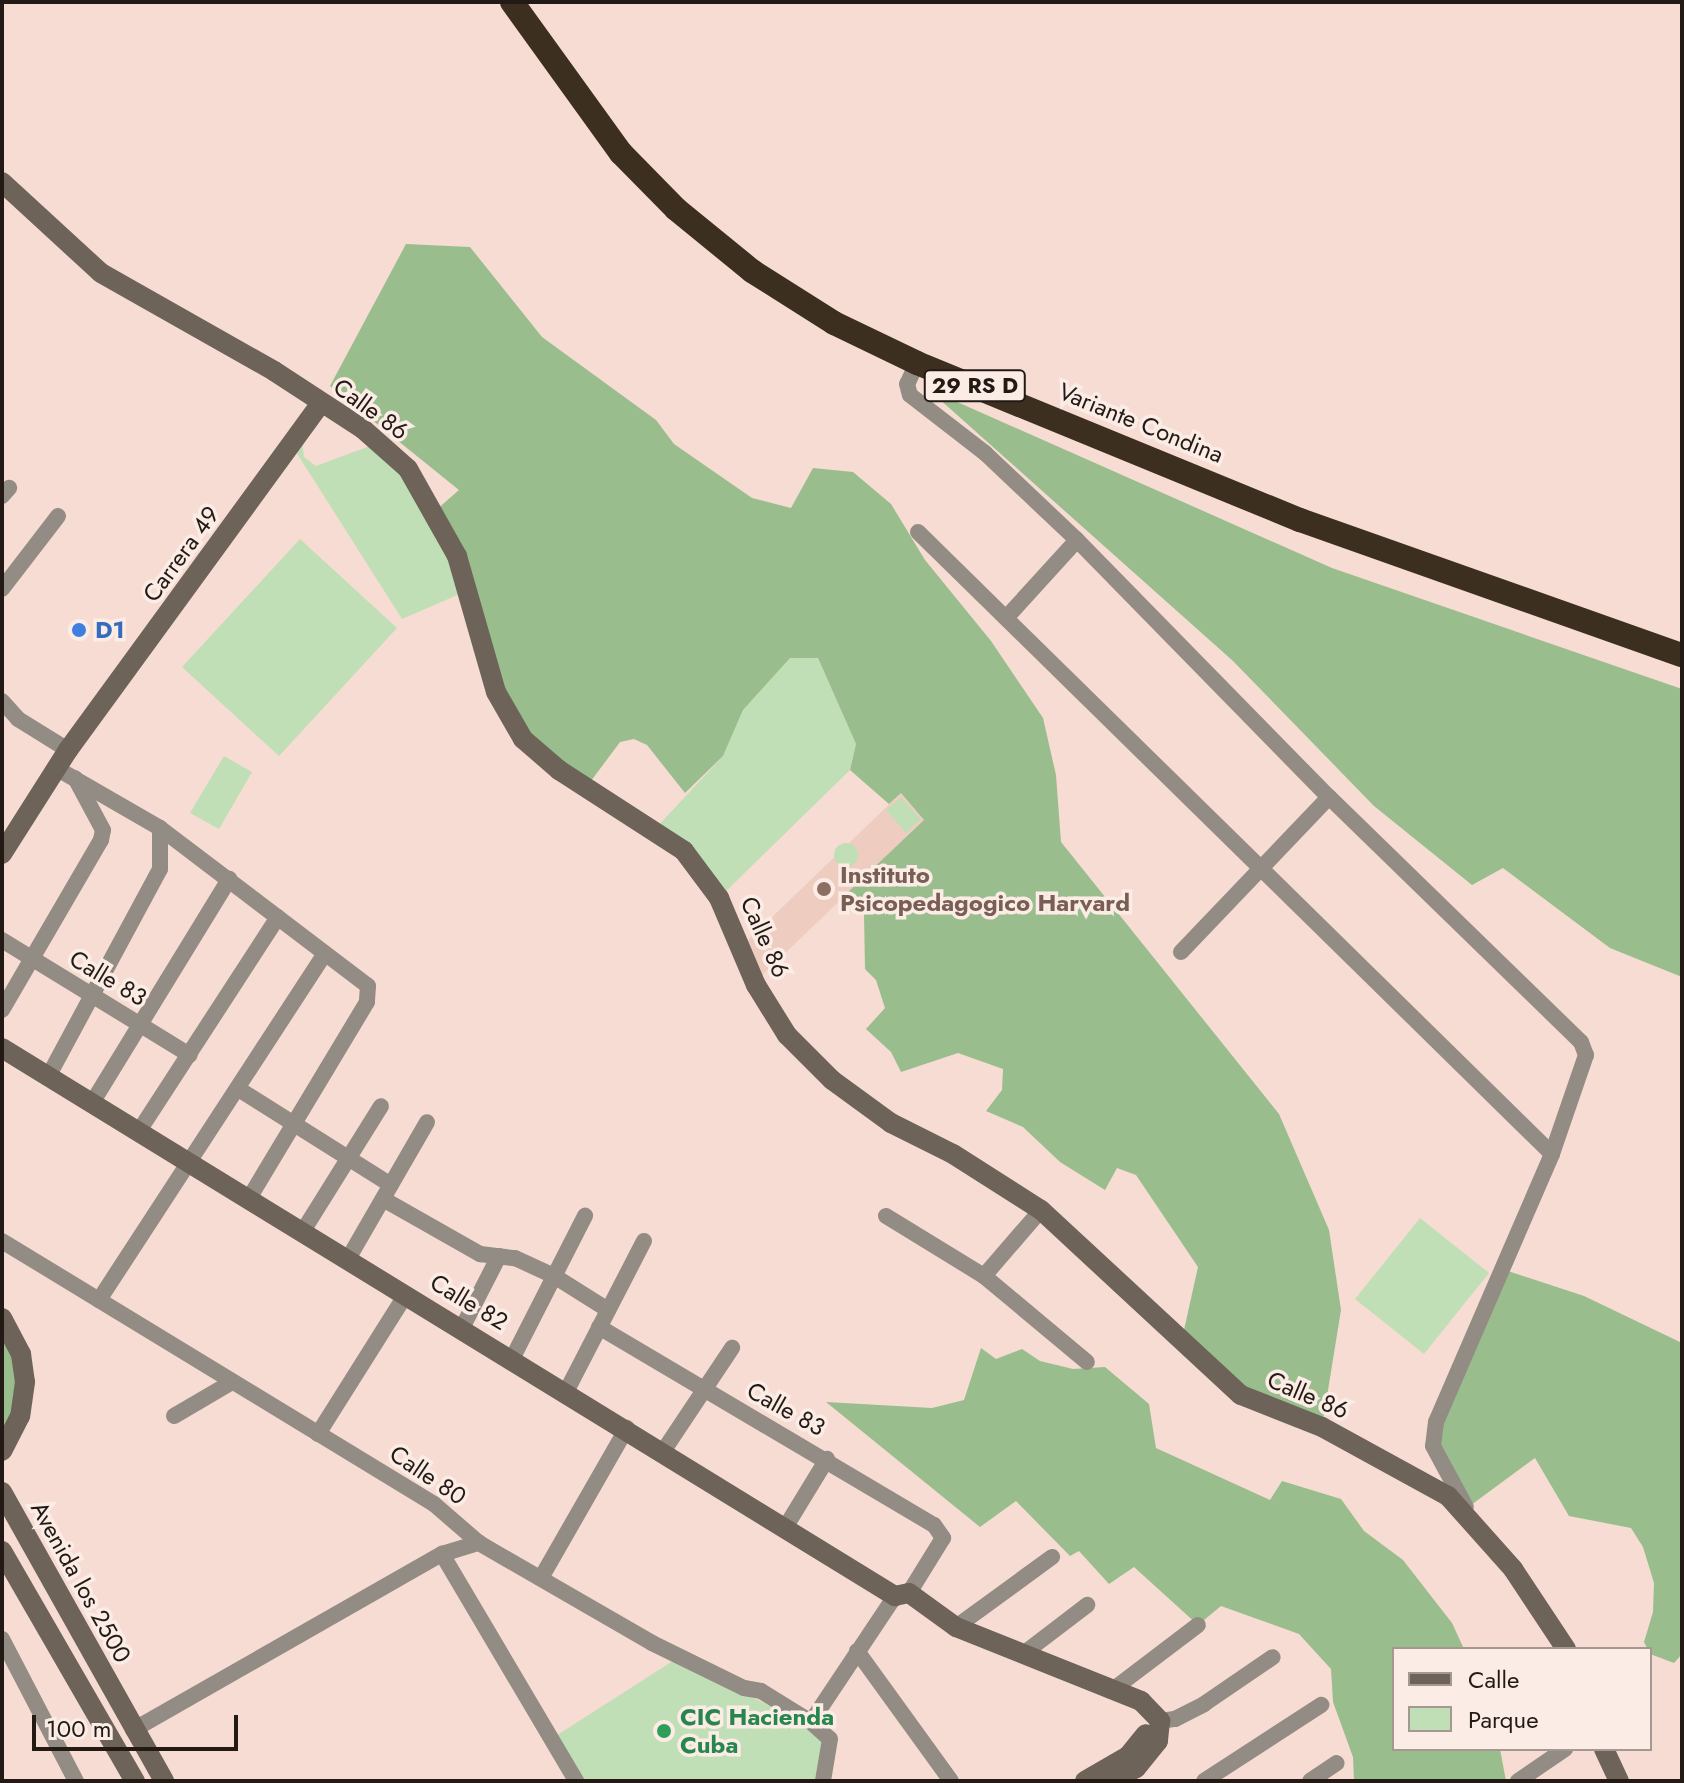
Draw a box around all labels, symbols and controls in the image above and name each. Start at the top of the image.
road number: 29 RS D [923,368,1027,404]
street label: Calle 86 [328,372,414,446]
street label: Variante Condina [1054,377,1228,469]
street label: Carrera 49 [137,501,225,607]
place label: D1 [95,616,125,644]
marker: D1 [70,621,88,639]
place label: Instituto Psicopedagogico Harvard [840,861,1130,917]
marker: Instituto Psicopedagogico Harvard [815,880,833,898]
street label: Calle 86 [734,892,796,982]
street label: Calle 83 [64,944,152,1012]
street label: Calle 82 [425,1268,513,1336]
street label: Calle 86 [1263,1365,1353,1425]
street label: Calle 83 [742,1376,830,1442]
street label: Calle 80 [384,1439,472,1511]
street label: Avenida los 2500 [25,1496,137,1668]
legend [1392,1647,1652,1751]
text: Calle [1468,1662,1519,1697]
scale bar [36,1699,242,1749]
text: Parque [1468,1702,1539,1737]
place label: CIC Hacienda Cuba [680,1703,834,1759]
text: 100 m [46,1711,112,1746]
marker: CIC Hacienda Cuba [655,1722,673,1740]

